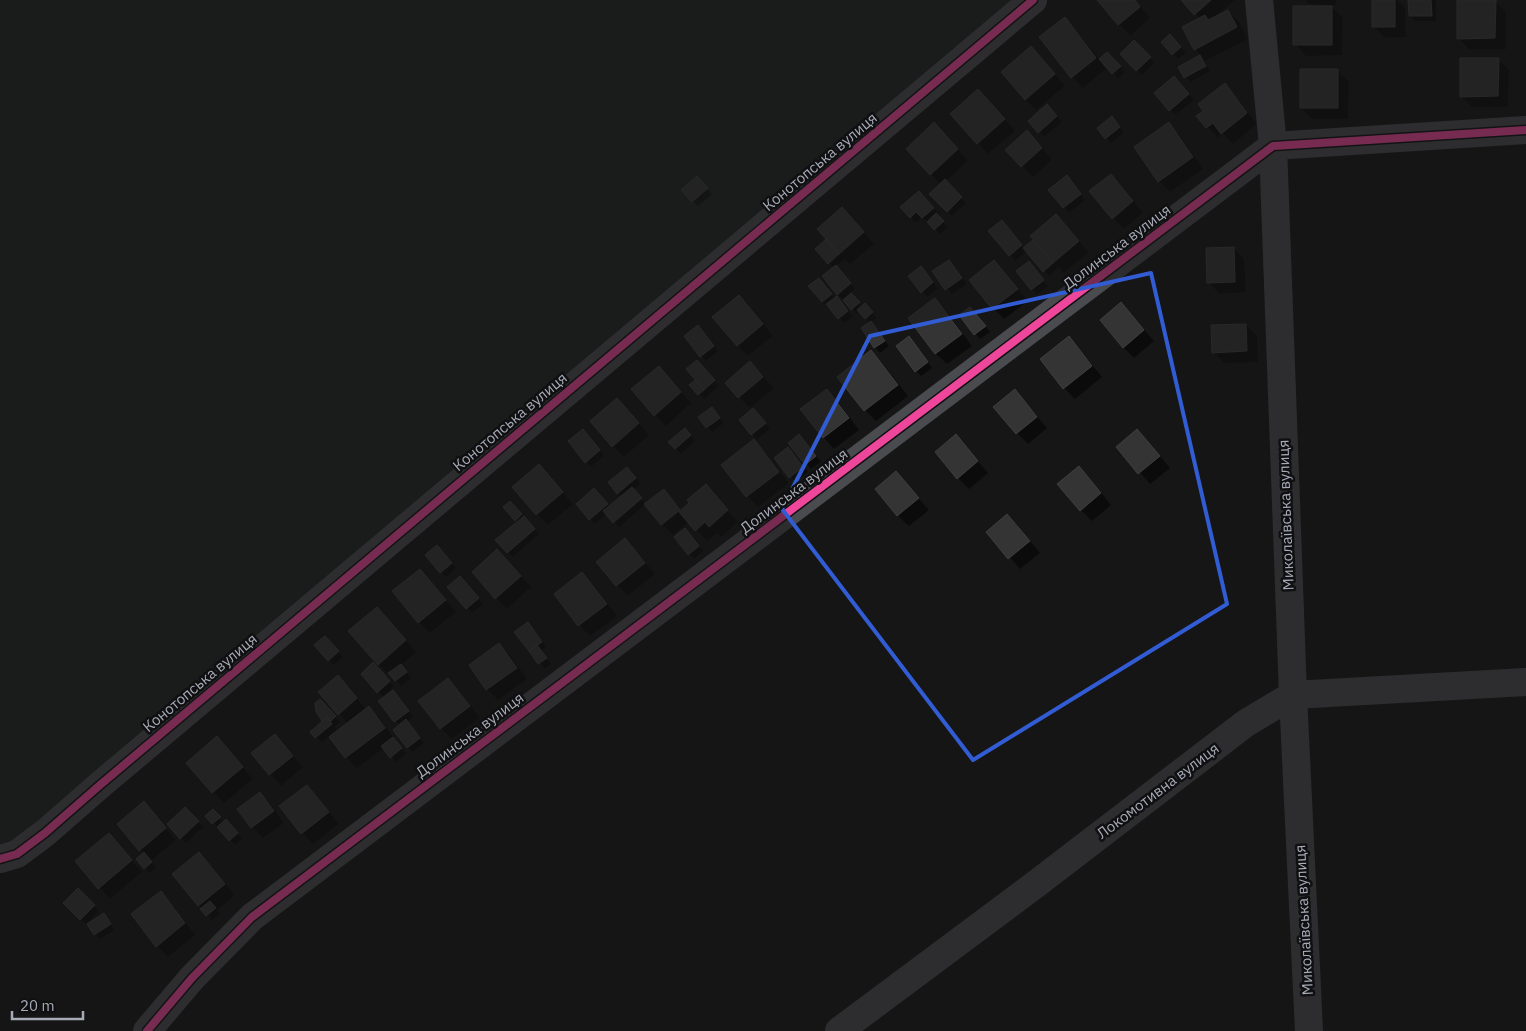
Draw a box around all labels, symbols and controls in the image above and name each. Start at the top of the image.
street label: Конотопська вулиця [759,108,881,215]
street label: Долинська вулиця [1059,200,1174,293]
street label: Конотопська вулиця [449,368,571,475]
street label: Миколаївська вулиця [1273,439,1298,591]
street label: Долинська вулиця [736,444,851,537]
street label: Конотопська вулиця [139,629,261,736]
street label: Долинська вулиця [412,688,527,781]
street label: Локомотивна вулиця [1093,738,1223,843]
street label: Миколаївська вулиця [1290,844,1317,996]
scale bar [12,988,84,1020]
text: 20 m [20,996,55,1015]

